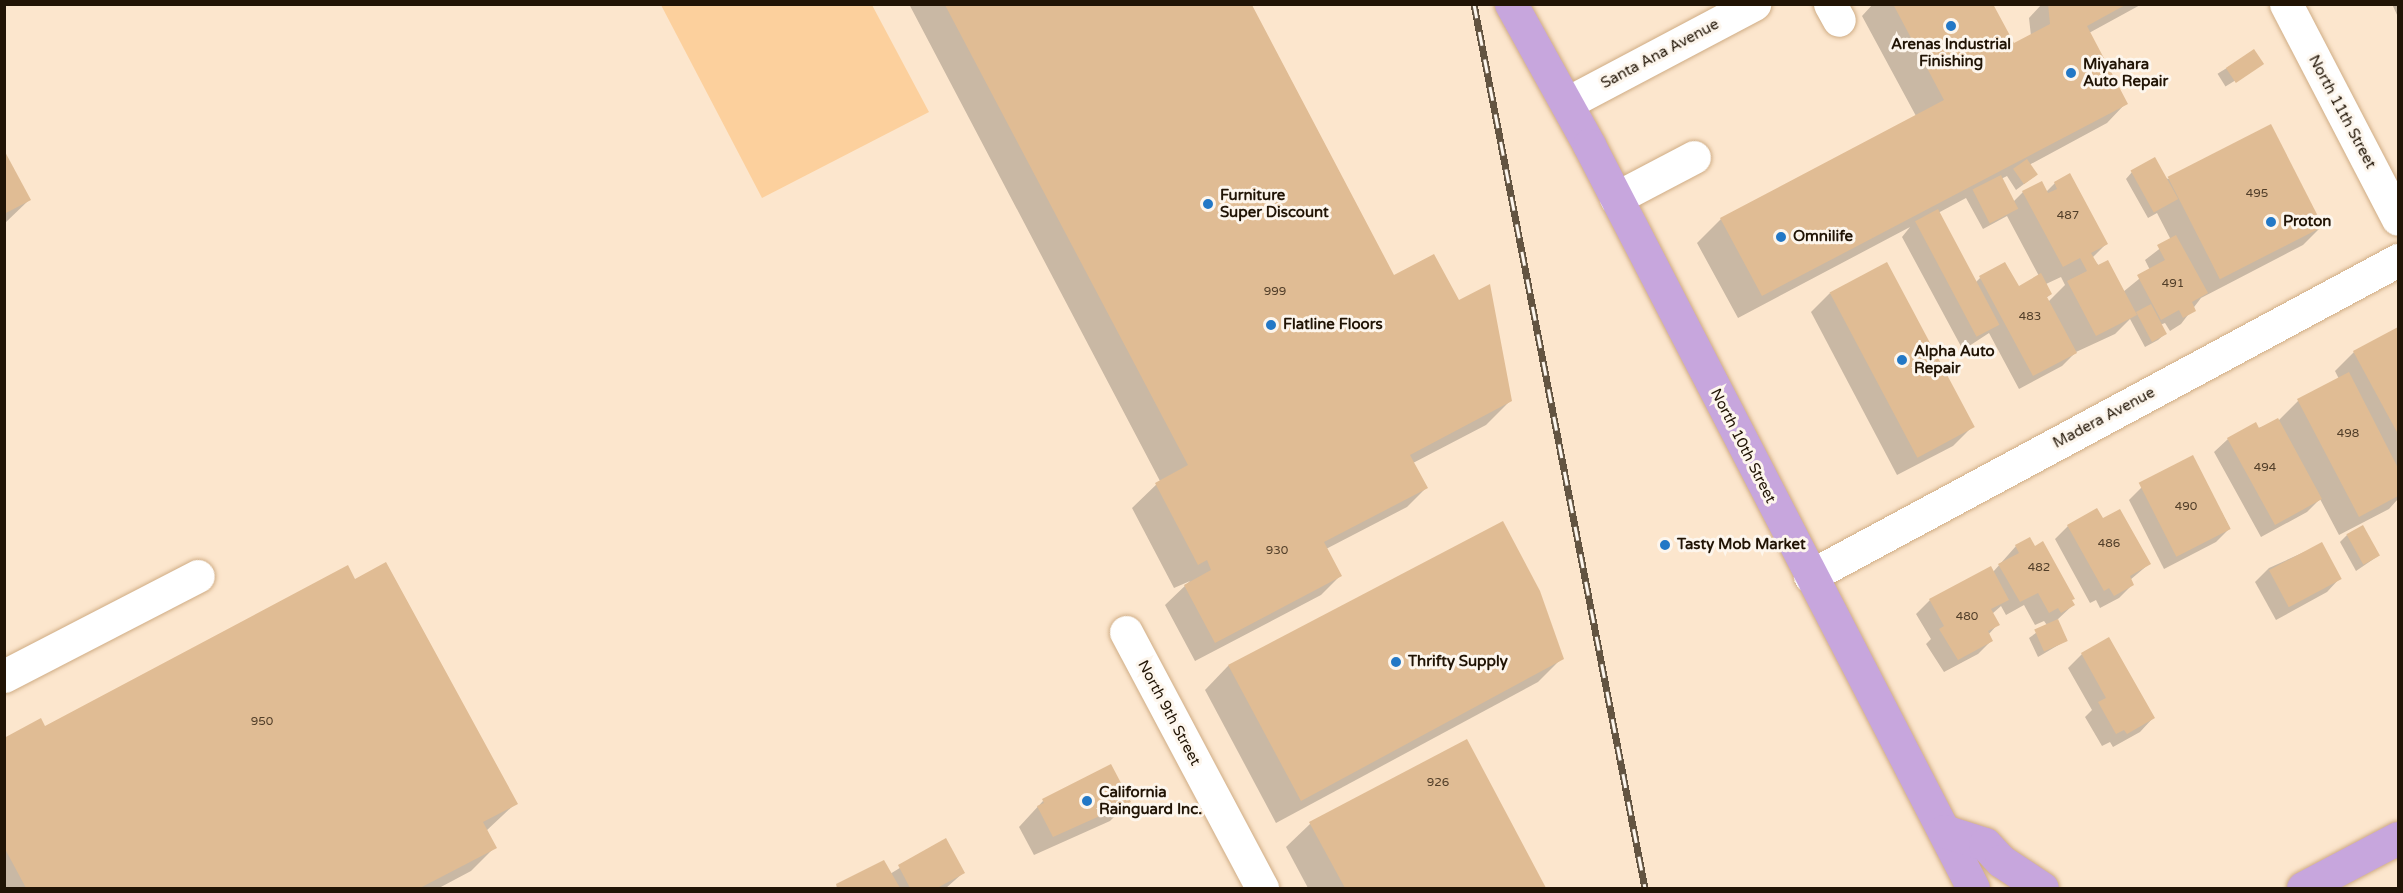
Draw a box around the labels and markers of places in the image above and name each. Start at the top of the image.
marker: Arenas Industrial Finishing [1944,19,1958,33]
place label: Arenas Industrial Finishing [1891,35,2011,70]
place label: Miyahara Auto Repair [2083,55,2168,90]
marker: Miyahara Auto Repair [2064,66,2078,80]
place label: Furniture Super Discount [1220,186,1329,221]
marker: Furniture Super Discount [1201,197,1215,211]
place label: Proton [2283,213,2331,231]
marker: Proton [2264,215,2278,229]
place label: Omnilife [1793,228,1853,246]
marker: Omnilife [1774,230,1788,244]
place label: Flatline Floors [1283,316,1383,334]
marker: Flatline Floors [1264,318,1278,332]
place label: Alpha Auto Repair [1914,342,1995,377]
marker: Alpha Auto Repair [1895,353,1909,367]
place label: Tasty Mob Market [1677,536,1806,554]
marker: Tasty Mob Market [1658,538,1672,552]
place label: Thrifty Supply [1408,653,1508,671]
marker: Thrifty Supply [1389,655,1403,669]
place label: California Rainguard Inc. [1099,783,1202,818]
marker: California Rainguard Inc. [1080,794,1094,808]

